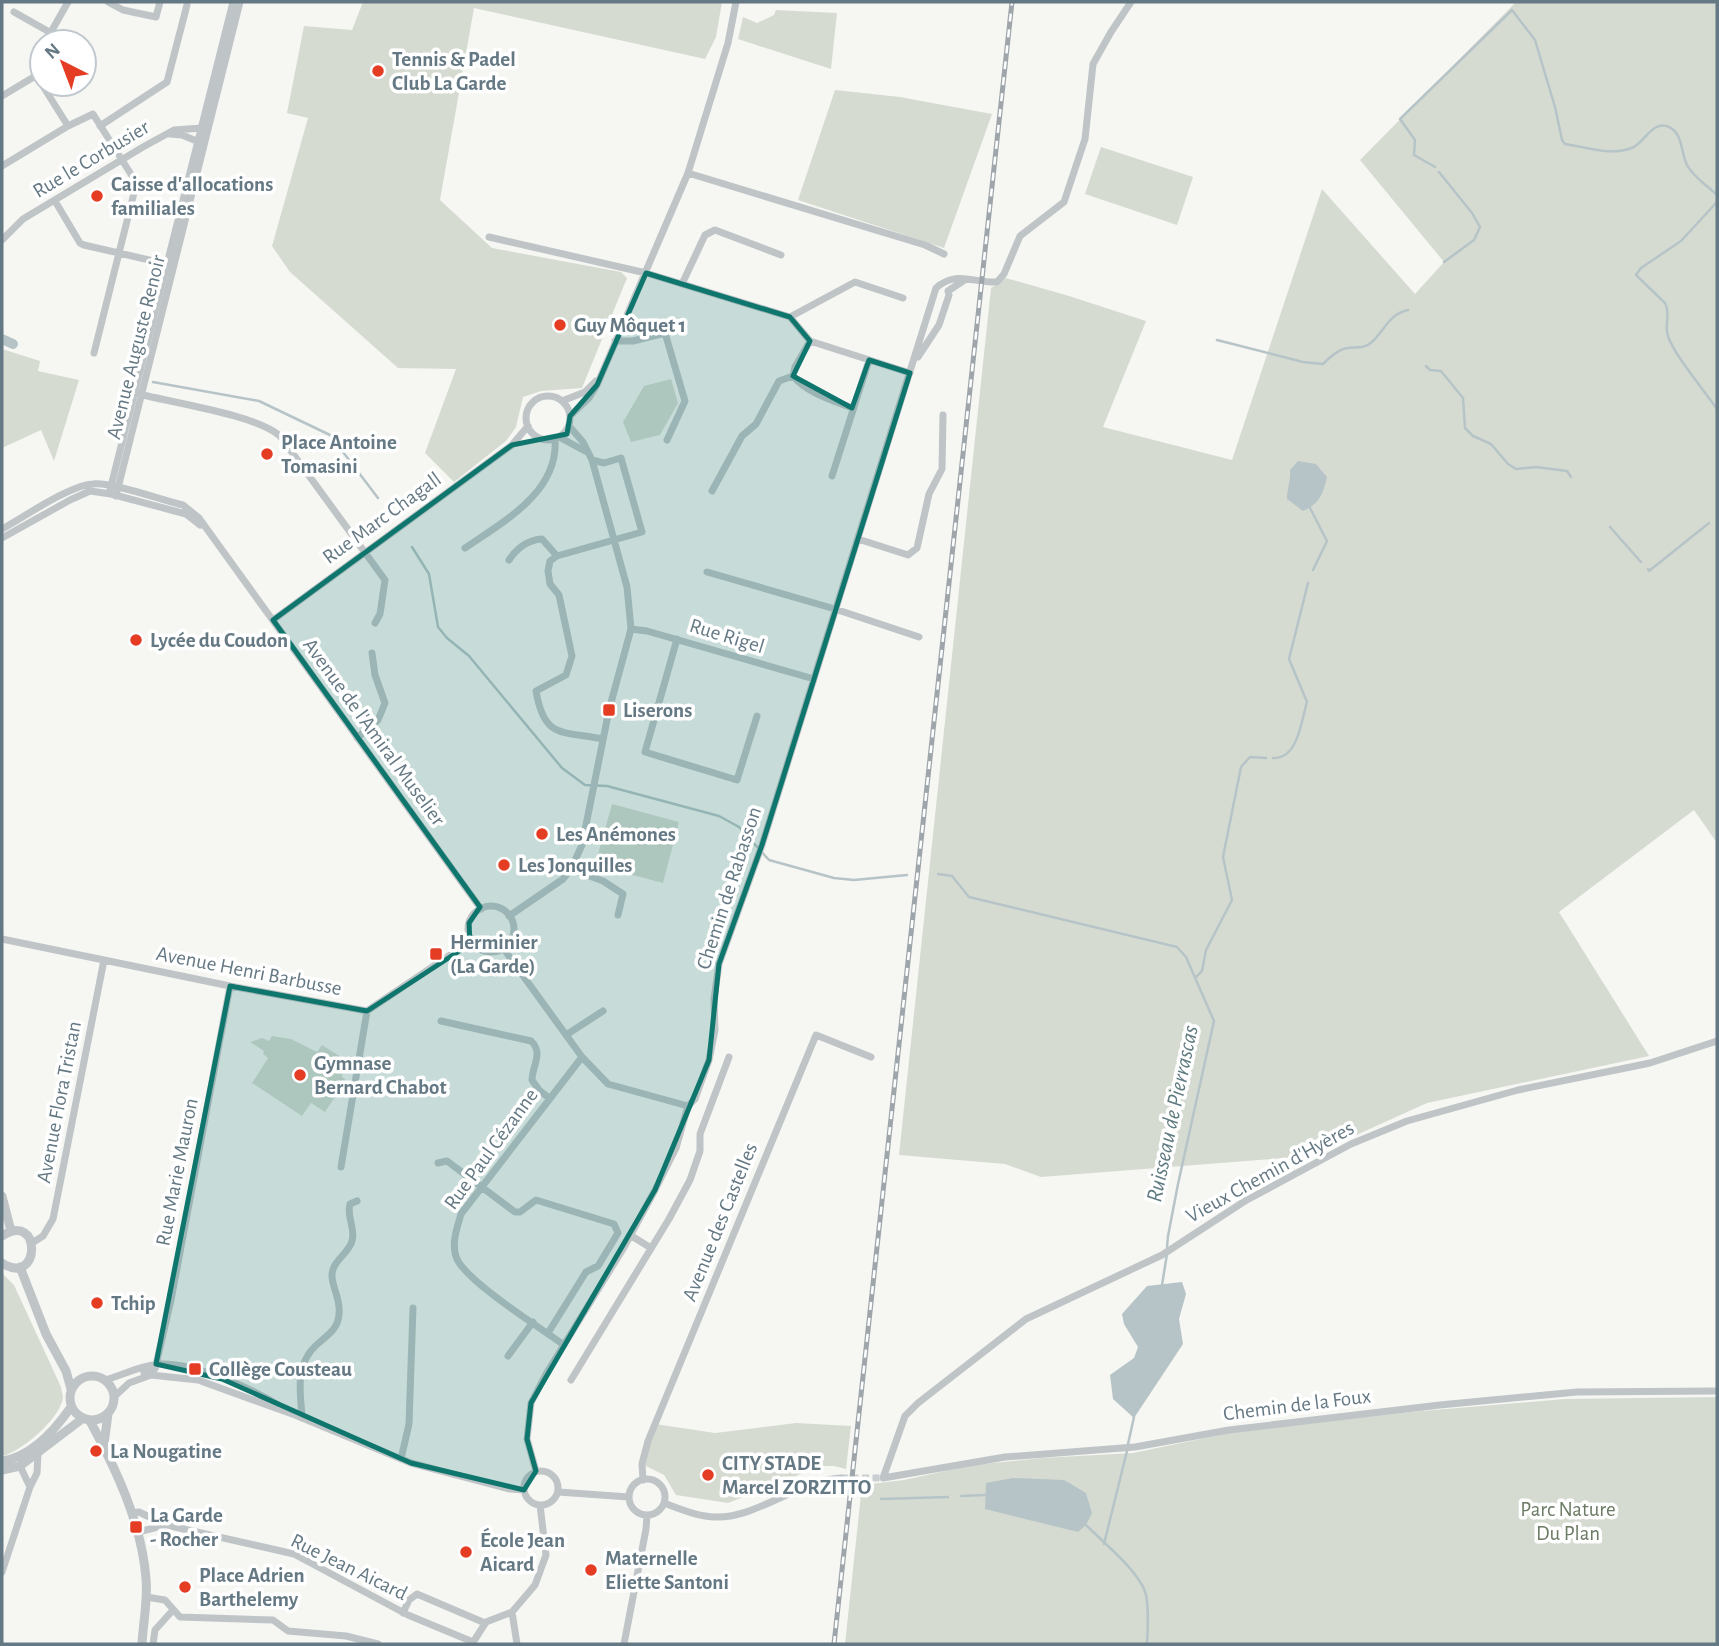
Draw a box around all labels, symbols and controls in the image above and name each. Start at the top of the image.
north arrow [28,28,98,98]
text: N [41,40,64,63]
place label: Tennis & Padel Club La Garde [392,49,516,94]
marker: Tennis & Padel Club La Garde [370,63,386,79]
street label: Rue le Corbusier [29,116,153,202]
place label: Caisse d'allocations familiales [111,174,273,219]
marker: Caisse d'allocations familiales [89,188,105,204]
street label: Avenue Auguste Renoir [103,253,169,441]
place label: Guy Môquet 1 [574,315,686,336]
marker: Guy Môquet 1 [552,317,568,333]
place label: Place Antoine Tomasini [281,432,397,477]
marker: Place Antoine Tomasini [259,446,275,462]
street label: Rue Marc Chagall [319,468,445,568]
street label: Rue Rigel [687,615,767,657]
place label: Lycée du Coudon [150,630,288,651]
marker: Lycée du Coudon [128,632,144,648]
street label: Avenue de l'Amiral Muselier [299,634,449,830]
place label: Liserons [623,700,692,721]
marker: Liserons [601,702,617,718]
street label: Chemin de Rabasson [693,804,765,972]
place label: Les Anémones [556,824,676,845]
marker: Les Anémones [534,826,550,842]
place label: Les Jonquilles [518,855,632,876]
marker: Les Jonquilles [496,857,512,873]
place label: Herminier (La Garde) [450,932,538,977]
street label: Avenue Henri Barbusse [154,943,344,999]
marker: Herminier (La Garde) [428,946,444,962]
street label: Avenue Flora Tristan [33,1019,85,1185]
water label: Ruisseau de Pierrascas [1143,1024,1203,1204]
place label: Gymnase Bernard Chabot [314,1053,447,1098]
marker: Gymnase Bernard Chabot [292,1067,308,1083]
street label: Rue Paul Cézanne [440,1085,542,1213]
street label: Rue Marie Mauron [152,1096,202,1248]
street label: Vieux Chemin d'Hyères [1183,1117,1357,1227]
street label: Avenue des Castelles [679,1140,761,1304]
place label: Tchip [111,1293,156,1314]
marker: Tchip [89,1295,105,1311]
place label: Collège Cousteau [209,1359,352,1380]
marker: Collège Cousteau [187,1361,203,1377]
street label: Chemin de la Foux [1222,1386,1372,1424]
place label: La Nougatine [110,1441,222,1462]
marker: La Nougatine [88,1443,104,1459]
place label: CITY STADE Marcel ZORZITTO [722,1453,871,1498]
marker: CITY STADE Marcel ZORZITTO [700,1467,716,1483]
park label: Parc Nature Du Plan [1520,1499,1616,1544]
place label: La Garde - Rocher [150,1505,223,1550]
marker: La Garde - Rocher [128,1519,144,1535]
place label: École Jean Aicard [480,1527,565,1575]
street label: Rue Jean Aicard [287,1530,411,1604]
marker: École Jean Aicard [458,1544,474,1560]
place label: Maternelle Eliette Santoni [605,1548,729,1593]
marker: Maternelle Eliette Santoni [583,1562,599,1578]
place label: Place Adrien Barthelemy [199,1565,305,1610]
marker: Place Adrien Barthelemy [177,1579,193,1595]

